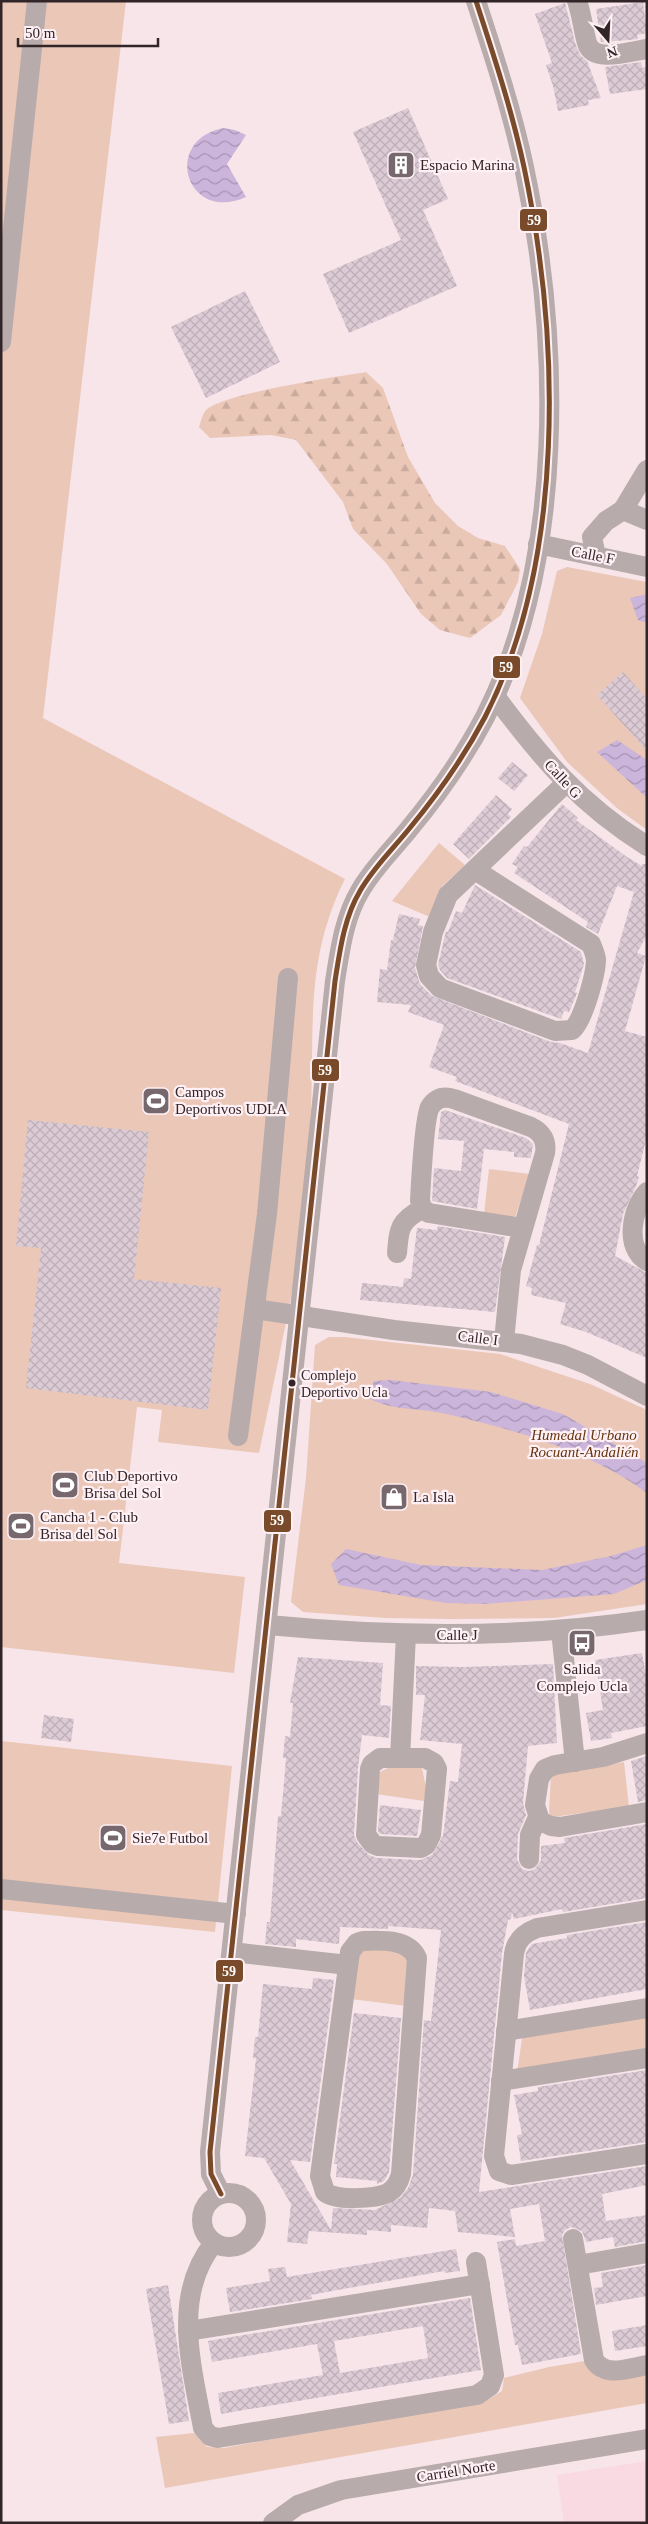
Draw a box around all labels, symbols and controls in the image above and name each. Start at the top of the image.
scale bar [18,15,158,47]
north arrow [583,15,633,65]
text: 50 m [25,25,56,41]
text: N [605,43,619,61]
building icon: Espacio Marina [386,150,416,180]
place label: Espacio Marina [420,157,515,173]
line badge: 59 [519,208,548,232]
text: 59 [527,213,541,228]
street label: Calle F [570,543,616,567]
line badge: 59 [492,655,521,679]
text: 59 [499,660,513,675]
street label: Calle G [541,757,585,801]
line badge: 59 [311,1058,340,1082]
text: 59 [318,1063,332,1078]
place label: Campos Deportivos UDLA [175,1084,287,1117]
sports icon: Campos Deportivos UDLA [141,1086,171,1116]
street label: Calle I [457,1328,499,1348]
place label: Complejo Deportivo Ucla [301,1368,388,1400]
marker: Complejo Deportivo Ucla [287,1378,297,1388]
park label: Humedal Urbano Rocuant-Andalién [528,1427,639,1460]
place label: Club Deportivo Brisa del Sol [84,1468,178,1501]
sports icon: Club Deportivo Brisa del Sol [50,1470,80,1500]
shop icon: La Isla [379,1482,409,1512]
place label: La Isla [413,1489,455,1505]
place label: Cancha 1 - Club Brisa del Sol [40,1509,138,1542]
line badge: 59 [263,1509,292,1533]
sports icon: Cancha 1 - Club Brisa del Sol [6,1511,36,1541]
text: 59 [270,1513,284,1528]
street label: Calle J [436,1627,478,1643]
bus stop icon: Salida Complejo Ucla [567,1628,597,1658]
place label: Salida Complejo Ucla [536,1661,628,1694]
sports icon: Sie7e Futbol [98,1823,128,1853]
place label: Sie7e Futbol [132,1830,208,1846]
line badge: 59 [215,1959,244,1983]
text: 59 [222,1964,236,1979]
street label: Carriel Norte [415,2457,497,2485]

